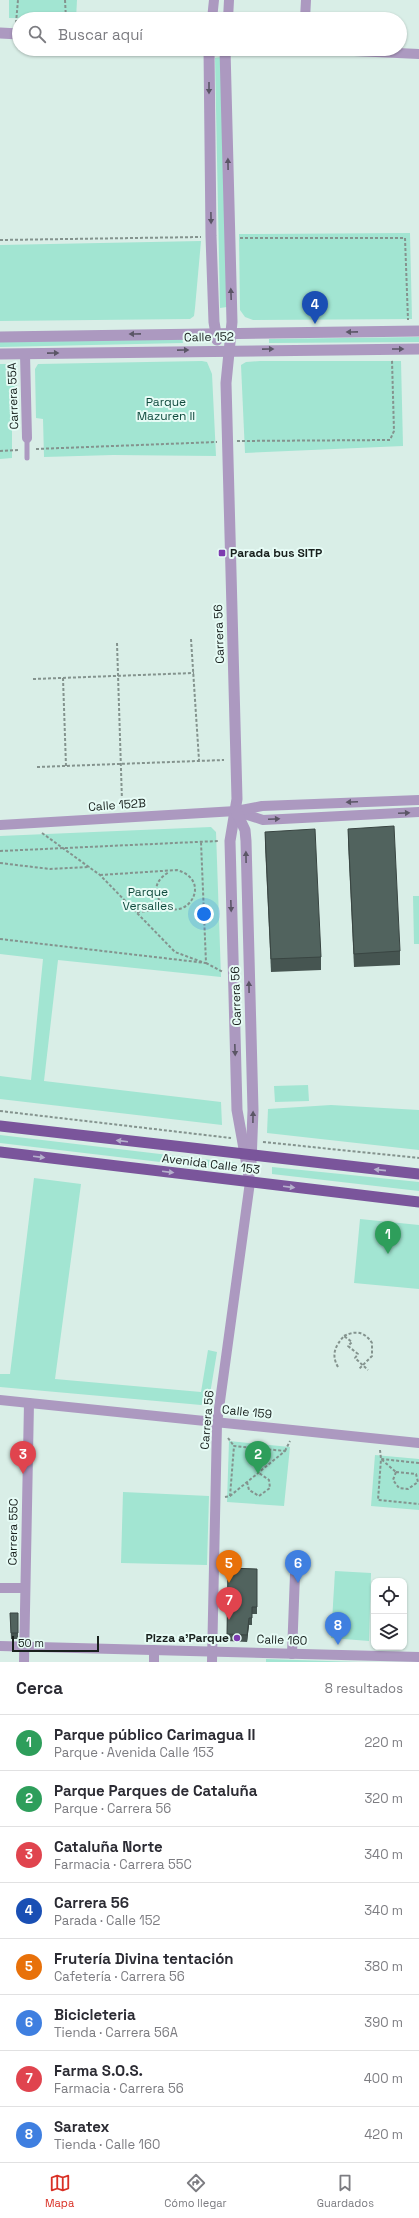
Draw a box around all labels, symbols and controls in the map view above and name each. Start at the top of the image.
search box [12,12,407,56]
icon: search [26,23,48,45]
text: Buscar aquí [58,25,143,44]
one-way arrow [206,82,212,95]
one-way arrow [224,158,231,170]
one-way arrow [208,212,214,225]
one-way arrow [228,287,234,300]
pin: 4 [302,291,328,324]
street label: Calle 152 [184,329,234,345]
one-way arrow [345,329,358,335]
one-way arrow [128,331,141,337]
one-way arrow [262,346,275,352]
one-way arrow [392,346,405,352]
one-way arrow [177,347,189,354]
one-way arrow [47,350,60,356]
street label: Carrera 55A [4,362,22,430]
park label: Parque Mazuren II [137,394,195,424]
place label: Parada bus SITP [230,545,322,561]
marker: Parada bus SITP [217,548,227,558]
street label: Carrera 56 [210,604,228,664]
street label: Calle 152B [88,795,147,815]
one-way arrow [346,799,358,806]
one-way arrow [398,810,411,816]
one-way arrow [268,816,280,823]
one-way arrow [243,850,249,863]
park label: Parque Versalles [123,884,173,914]
one-way arrow [228,900,235,912]
your location [194,904,214,924]
street label: Carrera 56 [227,966,245,1026]
one-way arrow [246,980,252,993]
one-way arrow [232,1044,239,1056]
one-way arrow [250,1110,256,1123]
one-way arrow [116,1137,128,1144]
street label: Avenida Calle 153 [161,1150,261,1178]
one-way arrow [33,1154,45,1160]
one-way arrow [374,1167,386,1173]
one-way arrow [162,1169,174,1175]
one-way arrow [282,1183,295,1190]
pin: 1 [375,1221,401,1254]
street label: Carrera 56 [196,1390,218,1450]
street label: Calle 159 [221,1401,273,1423]
pin: 3 [10,1441,36,1474]
pin: 2 [245,1441,271,1474]
street label: Carrera 55C [4,1498,22,1566]
pin: 5 [216,1550,242,1583]
pin: 6 [285,1550,311,1583]
map controls [371,1578,407,1650]
button: locate [371,1578,407,1614]
pin: 7 [216,1587,242,1620]
pin: 8 [325,1612,351,1645]
button: layers [371,1614,407,1650]
place label: Pizza a'Parque [145,1630,229,1646]
street label: Calle 160 [256,1631,308,1649]
marker: Pizza a'Parque [232,1633,242,1643]
scale bar [12,1634,99,1653]
text: 50 m [18,1636,44,1650]
text: Cerca [16,1677,63,1699]
text: 8 resultados [325,1680,403,1697]
text: Parque público Carimagua II [54,1725,255,1744]
text: 1 [26,1734,32,1751]
text: 220 m [364,1734,403,1751]
text: Parque · Avenida Calle 153 [54,1744,214,1761]
text: Parque Parques de Cataluña [54,1781,257,1800]
text: 2 [25,1790,33,1807]
text: 320 m [364,1790,403,1807]
text: Parque · Carrera 56 [54,1800,171,1817]
text: Cataluña Norte [54,1837,163,1856]
text: 3 [25,1846,33,1863]
text: 340 m [364,1846,403,1863]
text: Farmacia · Carrera 55C [54,1856,192,1873]
text: Carrera 56 [54,1893,129,1912]
text: 4 [25,1902,33,1919]
text: 340 m [364,1902,403,1919]
text: Parada · Calle 152 [54,1912,160,1929]
text: Frutería Divina tentación [54,1949,234,1968]
text: 5 [25,1958,33,1975]
text: 380 m [364,1958,403,1975]
text: Cafetería · Carrera 56 [54,1968,185,1985]
text: Bicicleteria [54,2005,136,2024]
text: 6 [25,2014,33,2031]
text: 390 m [364,2014,403,2031]
text: Tienda · Carrera 56A [54,2024,178,2041]
text: Farma S.O.S. [54,2061,143,2080]
text: 7 [25,2070,33,2087]
text: 400 m [364,2070,403,2087]
text: Farmacia · Carrera 56 [54,2080,184,2097]
text: Saratex [54,2117,109,2136]
text: 8 [25,2126,33,2143]
text: 420 m [364,2126,403,2143]
text: Tienda · Calle 160 [54,2136,160,2153]
tab: Mapa [45,2172,74,2210]
tab: Cómo llegar [164,2172,227,2210]
tab: Guardados [317,2172,374,2210]

